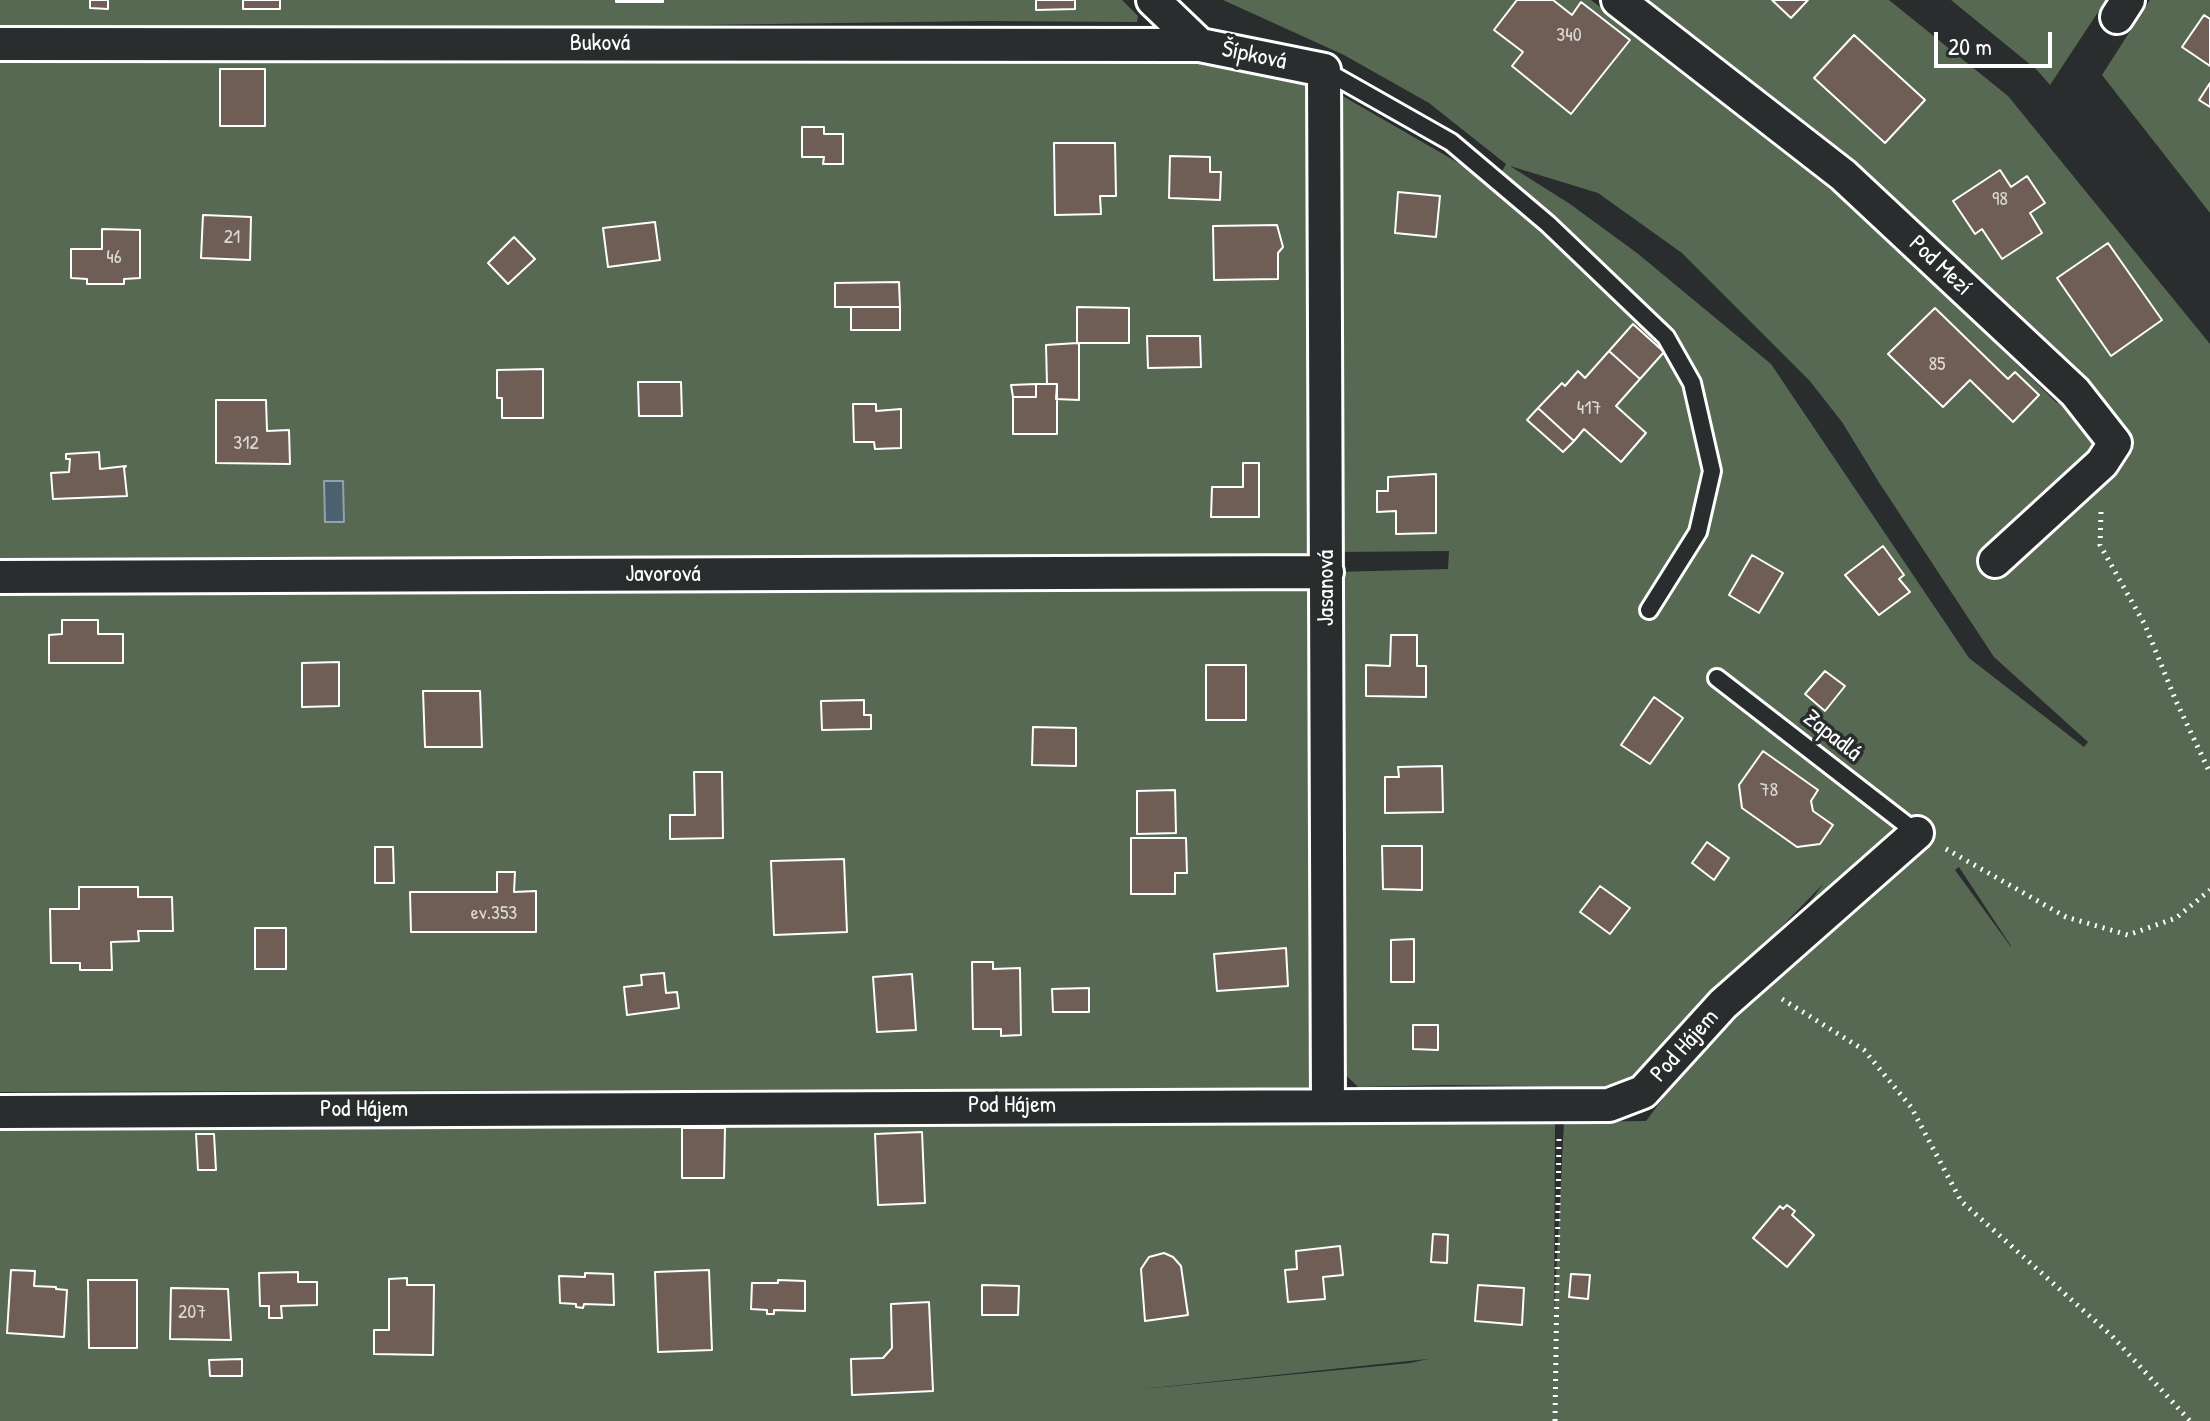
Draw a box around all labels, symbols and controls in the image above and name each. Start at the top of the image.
scale bar [1938,16,2056,66]
house number: 340 [1556,24,1582,48]
street label: Buková [570,30,630,58]
text: 20 m [1948,30,1992,62]
street label: Šípková [1219,35,1289,77]
house number: 98 [1992,188,2008,212]
house number: 21 [224,226,240,250]
street label: Pod Mezí [1903,230,1977,302]
house number: 46 [106,246,122,270]
house number: 85 [1928,353,1946,377]
house number: 417 [1577,397,1601,421]
house number: 312 [233,432,259,456]
street label: Jasanová [1313,550,1341,626]
street label: Javorová [625,561,701,589]
street label: Zapadlá [1797,704,1867,768]
house number: 78 [1760,779,1778,803]
house number: ev.353 [471,902,517,926]
street label: Pod Hájem [1645,1004,1725,1088]
street label: Pod Hájem [968,1092,1056,1120]
street label: Pod Hájem [320,1096,408,1124]
house number: 207 [178,1301,206,1325]

